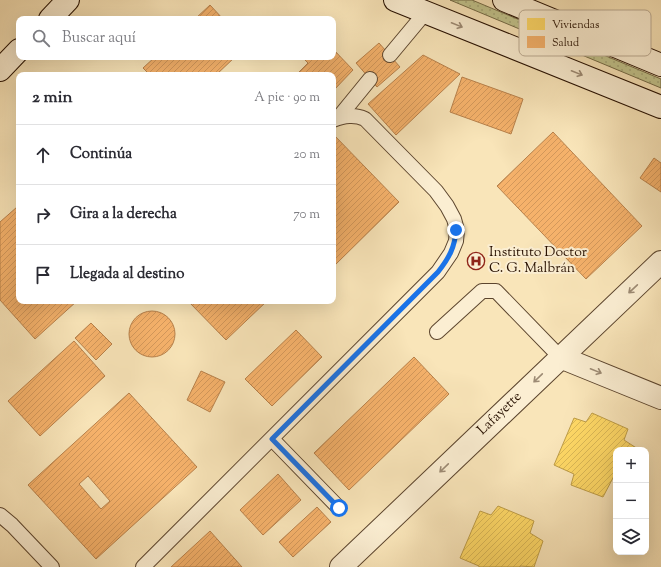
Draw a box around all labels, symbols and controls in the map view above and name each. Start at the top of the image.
legend [519,10,651,56]
search box [16,16,336,60]
text: Viviendas [552,17,599,33]
one-way arrow [450,22,462,30]
icon: search [30,27,52,49]
text: Buscar aquí [62,28,136,49]
text: Salud [552,35,579,51]
one-way arrow [571,70,583,78]
text: 2 min [32,86,73,110]
text: A pie · 90 m [254,89,320,107]
icon: ahead [32,144,54,166]
text: Continúa [70,144,132,165]
text: 20 m [294,146,320,164]
icon: right [32,204,54,226]
text: Gira a la derecha [70,204,177,225]
text: 70 m [293,206,320,224]
route end [447,221,465,239]
place label: Instituto Doctor C. G. Malbrán [489,243,588,279]
hospital icon: Instituto Doctor C. G. Malbrán [466,251,486,271]
icon: arrive [32,264,54,286]
text: Llegada al destino [70,264,185,285]
one-way arrow [627,284,638,293]
one-way arrow [590,368,602,376]
one-way arrow [533,373,543,383]
street label: Lafayette [473,388,527,440]
map controls [613,447,649,555]
button: + [613,447,649,483]
one-way arrow [439,463,449,473]
button: − [613,483,649,519]
route start [330,499,348,517]
button: layers [613,519,649,555]

